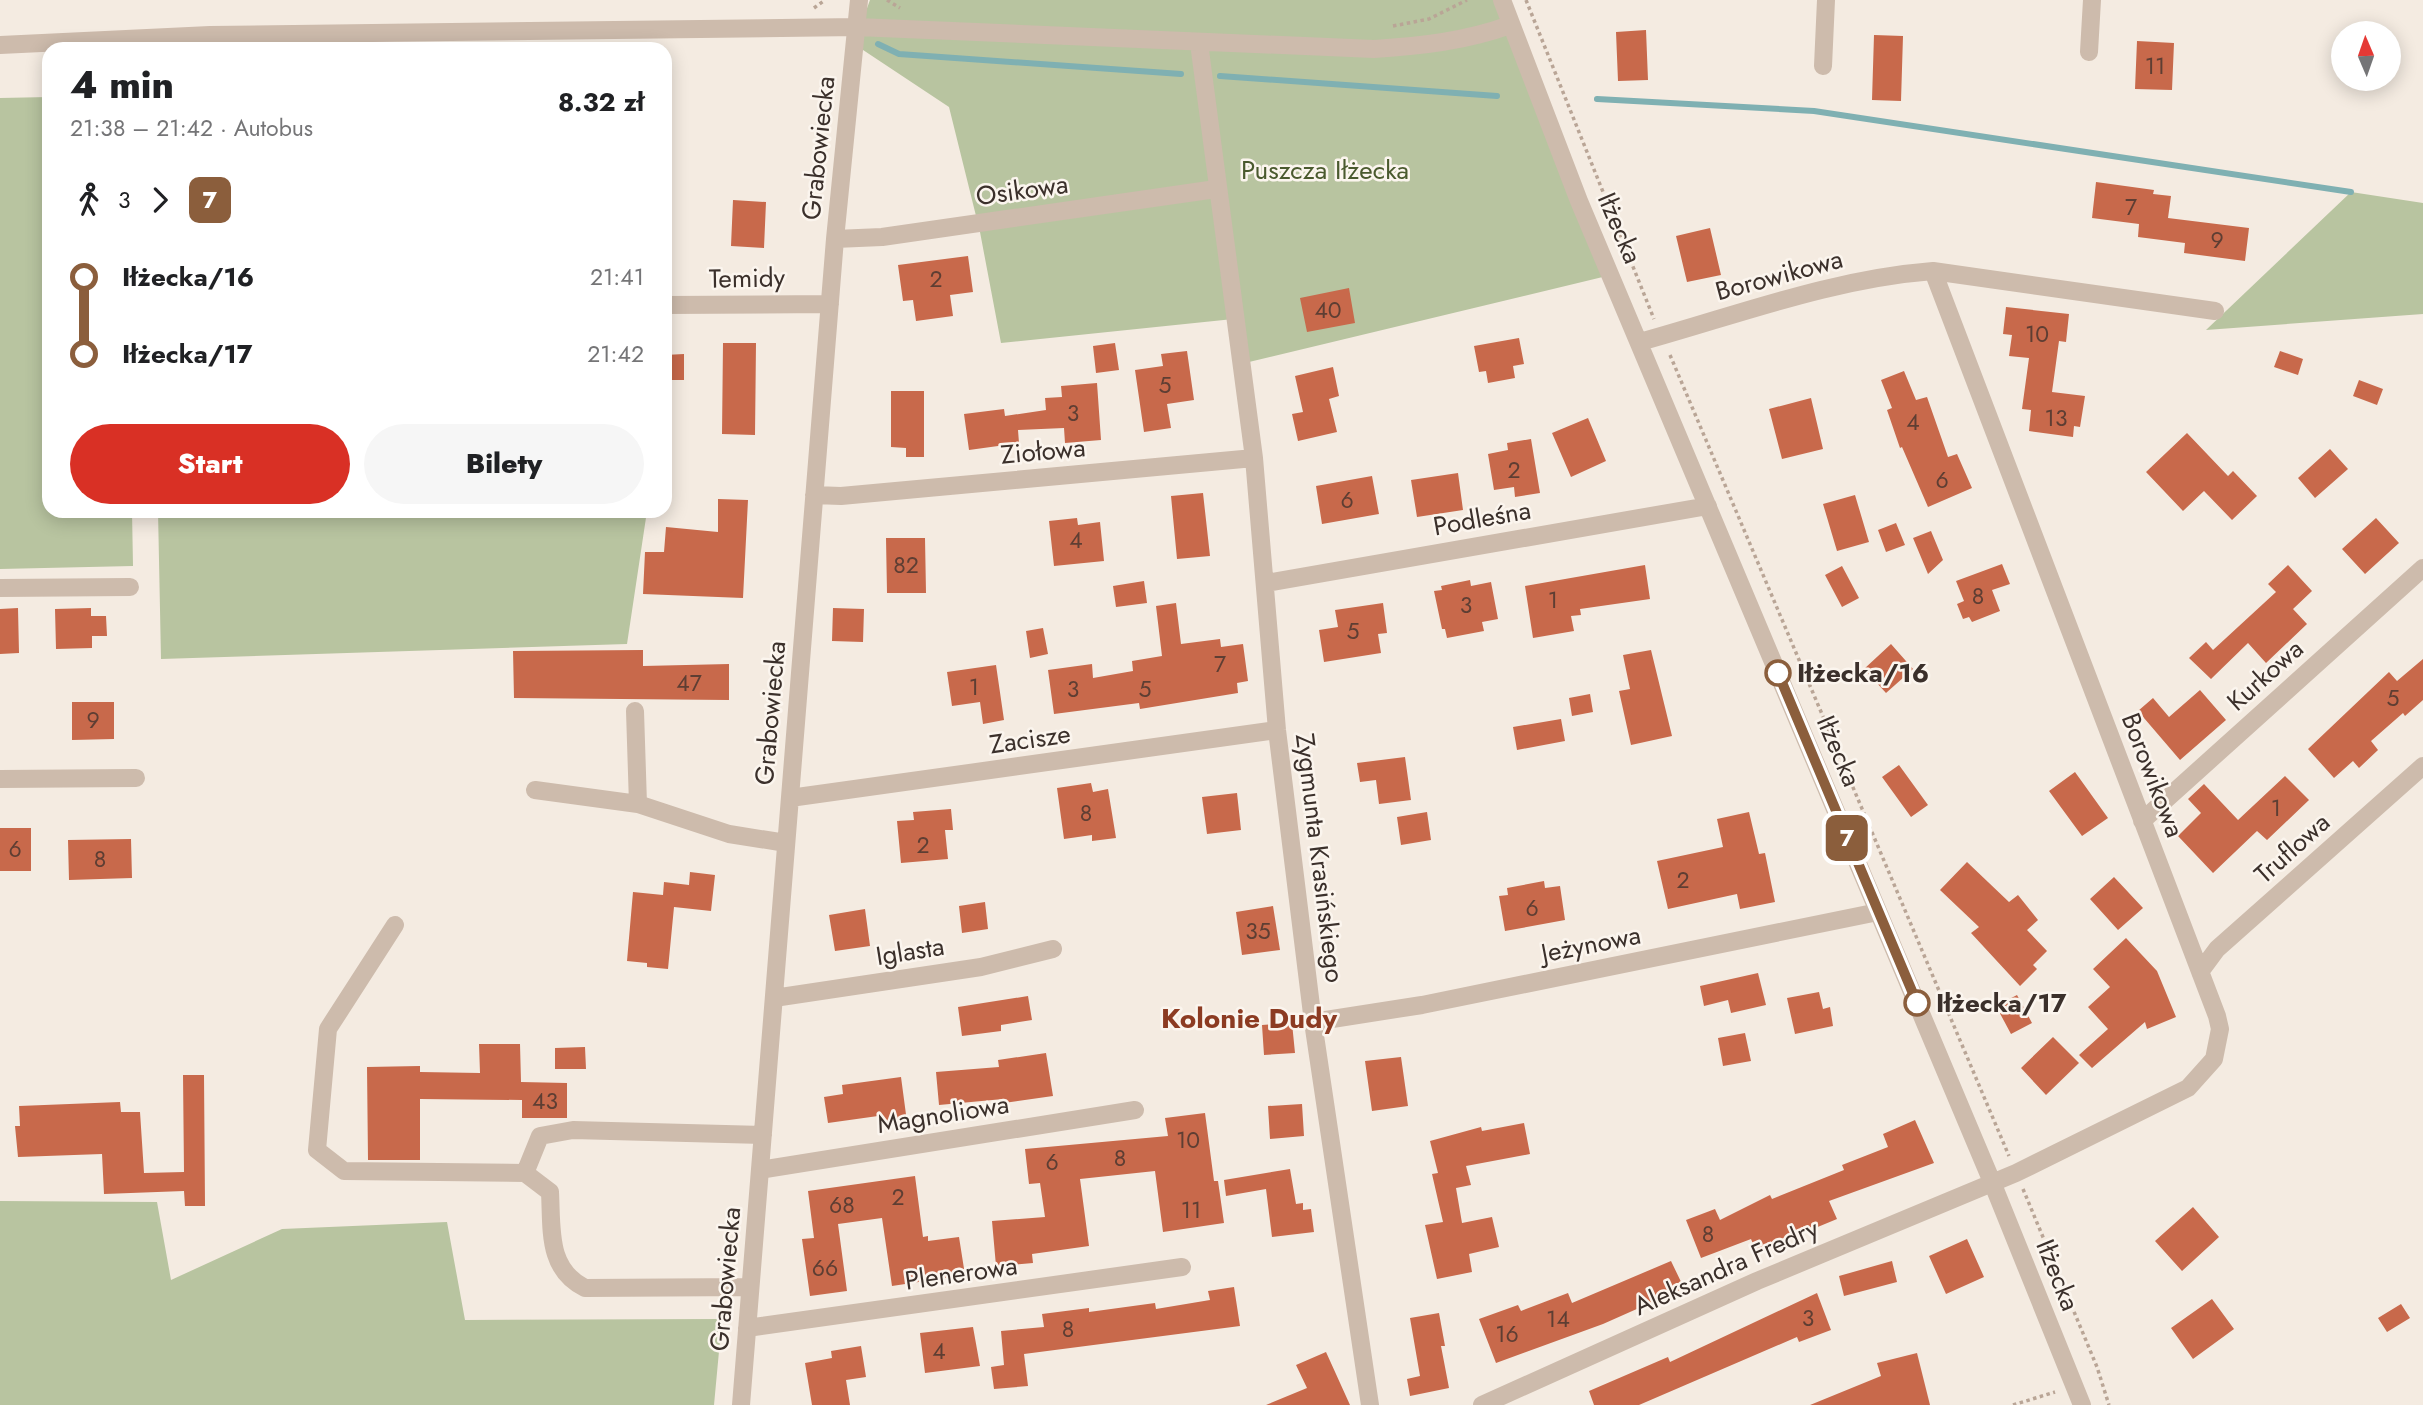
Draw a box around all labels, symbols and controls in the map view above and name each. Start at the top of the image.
north arrow [2331,21,2401,91]
map controls [2331,21,2401,91]
house number: 11 [2145,49,2165,83]
text: 4 min [70,57,174,112]
street label: Grabowiecka [792,74,844,222]
text: 8.32 zł [558,83,644,121]
text: 21:38 – 21:42 · Autobus [70,111,313,145]
park label: Puszcza Iłżecka [1241,151,1409,189]
street label: Osikowa [973,165,1071,215]
icon: walk [70,181,108,219]
icon: forward [141,181,179,219]
text: 7 [203,182,217,217]
text: 3 [118,183,131,217]
street label: Iłżecka [1588,186,1652,270]
house number: 7 [2125,190,2137,224]
house number: 9 [2210,223,2224,257]
street label: Borowikowa [1711,240,1847,310]
text: Iłżecka/16 [122,258,254,296]
street label: Temidy [709,258,786,298]
text: 21:41 [590,260,644,294]
house number: 2 [929,262,943,296]
house number: 40 [1314,293,1342,327]
house number: 10 [2025,317,2049,351]
text: Iłżecka/17 [122,335,252,373]
text: 21:42 [587,337,644,371]
house number: 5 [1159,368,1172,402]
house number: 3 [1067,396,1079,430]
house number: 13 [2045,401,2067,435]
house number: 4 [1906,405,1920,439]
button: Start [70,424,350,504]
button: Bilety [364,424,644,504]
street label: Ziołowa [999,428,1087,474]
house number: 2 [1507,453,1521,487]
house number: 6 [1935,463,1949,497]
house number: 6 [1340,483,1354,517]
street label: Podleśna [1430,491,1534,545]
house number: 4 [1069,523,1083,557]
house number: 82 [893,548,919,582]
house number: 8 [1972,579,1984,613]
house number: 1 [1548,583,1558,617]
house number: 3 [1460,588,1472,622]
house number: 5 [1347,614,1360,648]
street label: Kurkowa [2218,630,2312,720]
street label: Grabowiecka [745,639,795,787]
house number: 7 [1214,647,1226,681]
place label: Iłżecka/16 [1797,654,1929,692]
marker: Iłżecka/16 [1765,660,1791,686]
house number: 47 [676,666,702,700]
house number: 1 [969,670,979,704]
house number: 3 [1067,672,1079,706]
house number: 5 [1139,672,1152,706]
house number: 5 [2387,681,2400,715]
house number: 9 [86,703,100,737]
street label: Borowikowa [2112,707,2194,843]
street label: Iłżecka [1807,709,1871,793]
street label: Zacisze [987,715,1073,763]
street label: Zygmunta Krasińskiego [1286,731,1354,985]
house number: 1 [2271,791,2281,825]
house number: 8 [1080,796,1092,830]
street label: Truflowa [2246,804,2338,892]
line badge: 7 [1824,815,1870,861]
text: 7 [1840,820,1854,855]
house number: 2 [916,828,930,862]
house number: 6 [8,832,22,866]
house number: 8 [94,842,106,876]
house number: 2 [1676,863,1690,897]
house number: 6 [1525,891,1539,925]
house number: 35 [1245,914,1271,948]
street label: Jeżynowa [1535,916,1644,973]
street label: Iglasta [873,927,947,975]
place label: Iłżecka/17 [1936,984,2067,1022]
marker: Iłżecka/17 [1904,990,1930,1016]
district label: Kolonie Dudy [1161,998,1337,1039]
house number: 43 [532,1084,558,1118]
street label: Magnoliowa [874,1085,1012,1143]
house number: 10 [1176,1123,1200,1157]
house number: 8 [1114,1141,1126,1175]
house number: 6 [1045,1145,1059,1179]
house number: 2 [891,1180,905,1214]
house number: 68 [829,1188,855,1222]
house number: 11 [1181,1193,1201,1227]
street label: Grabowiecka [700,1205,750,1353]
street label: Aleksandra Fredry [1627,1209,1825,1325]
house number: 8 [1702,1217,1714,1251]
street label: Iłżecka [2027,1234,2089,1316]
street label: Plenerowa [902,1246,1020,1300]
house number: 66 [812,1251,838,1285]
house number: 3 [1802,1301,1814,1335]
house number: 14 [1546,1302,1570,1336]
house number: 8 [1062,1312,1074,1346]
house number: 16 [1495,1317,1519,1351]
house number: 4 [932,1334,946,1368]

